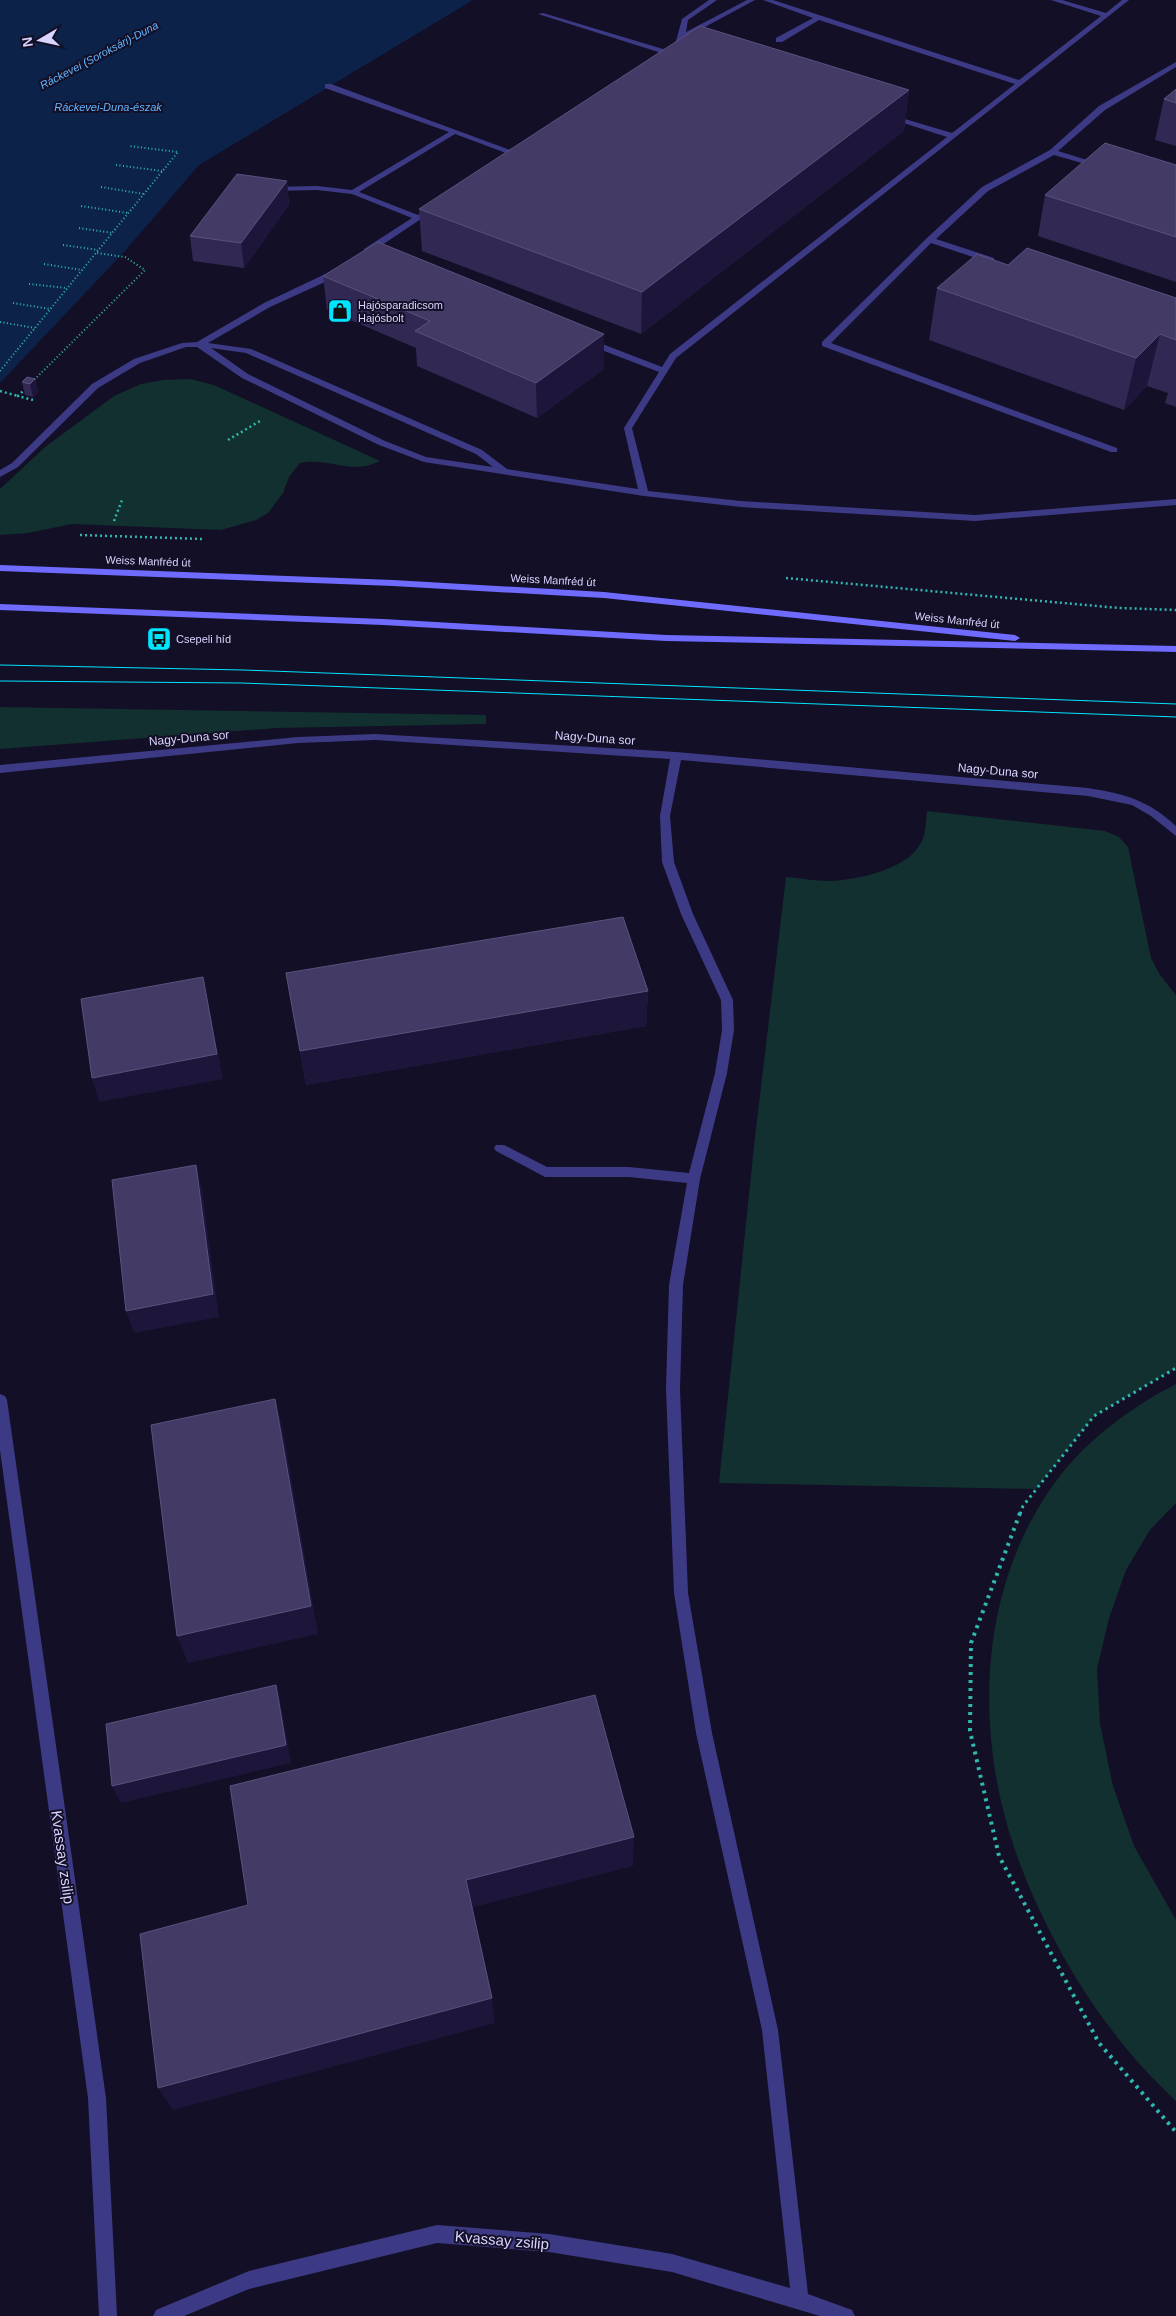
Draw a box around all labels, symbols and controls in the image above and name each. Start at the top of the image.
north arrow [15,15,65,65]
water label: Ráckevei (Soroksári)-Duna [38,19,160,91]
text: N [18,36,36,48]
water label: Ráckevei-Duna-észak [54,101,162,113]
shop icon: Hajósparadicsom Hajósbolt [327,298,353,324]
place label: Hajósparadicsom Hajósbolt [358,299,443,324]
street label: Weiss Manfréd út [105,554,191,568]
street label: Weiss Manfréd út [510,572,596,588]
street label: Weiss Manfréd út [914,610,1000,630]
bus stop icon: Csepeli híd [146,626,172,652]
place label: Csepeli híd [176,633,231,645]
street label: Nagy-Duna sor [148,728,230,748]
street label: Nagy-Duna sor [554,728,636,748]
street label: Nagy-Duna sor [957,761,1039,781]
street label: Kvassay zsilip [48,1809,78,1905]
street label: Kvassay zsilip [454,2227,550,2253]

